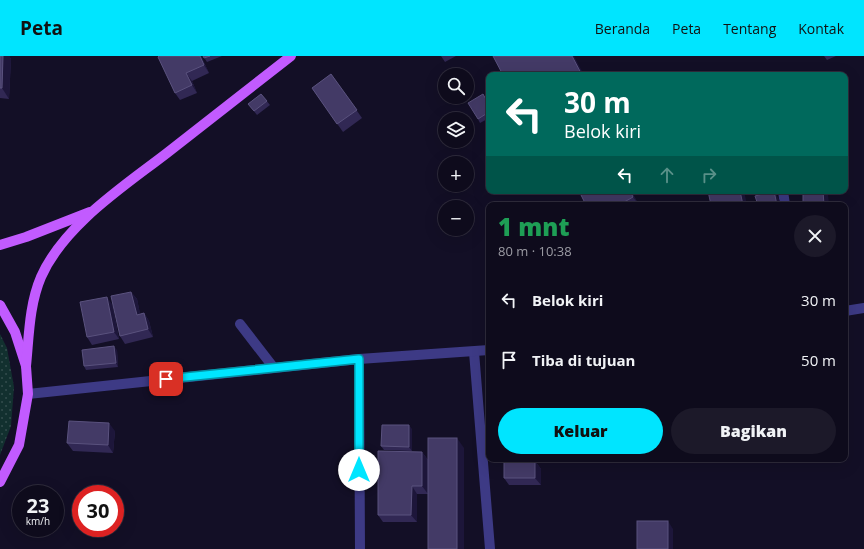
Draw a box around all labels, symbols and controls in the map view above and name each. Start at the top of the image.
text: Peta [20,15,63,41]
text: Beranda [595,19,650,38]
text: Peta [672,19,701,38]
text: Tentang [723,19,776,38]
text: Kontak [798,19,844,38]
map controls [438,68,474,236]
button: search [438,68,474,104]
text: 30 m [564,83,631,121]
icon: left [498,88,550,140]
button: layers [438,112,474,148]
text: Belok kiri [564,119,641,143]
button: + [438,156,474,192]
icon: left [614,164,636,186]
icon: ahead [656,164,678,186]
icon: right [698,164,720,186]
button: − [438,200,474,236]
text: 1 mnt [498,210,569,243]
button: close [794,215,836,257]
text: 80 m · 10:38 [498,242,572,260]
icon: left [498,289,520,311]
text: Belok kiri [532,290,603,310]
text: 30 m [801,290,836,310]
icon: arrive [498,349,520,371]
text: Tiba di tujuan [532,350,635,370]
text: 50 m [801,350,836,370]
pin [149,362,183,396]
icon: arrive [155,368,177,390]
button: Keluar [498,408,663,454]
button: Bagikan [671,408,836,454]
position arrow [338,449,380,491]
speed limit sign: 30 [72,485,124,537]
text: 23 [27,492,49,519]
text: km/h [26,514,50,528]

